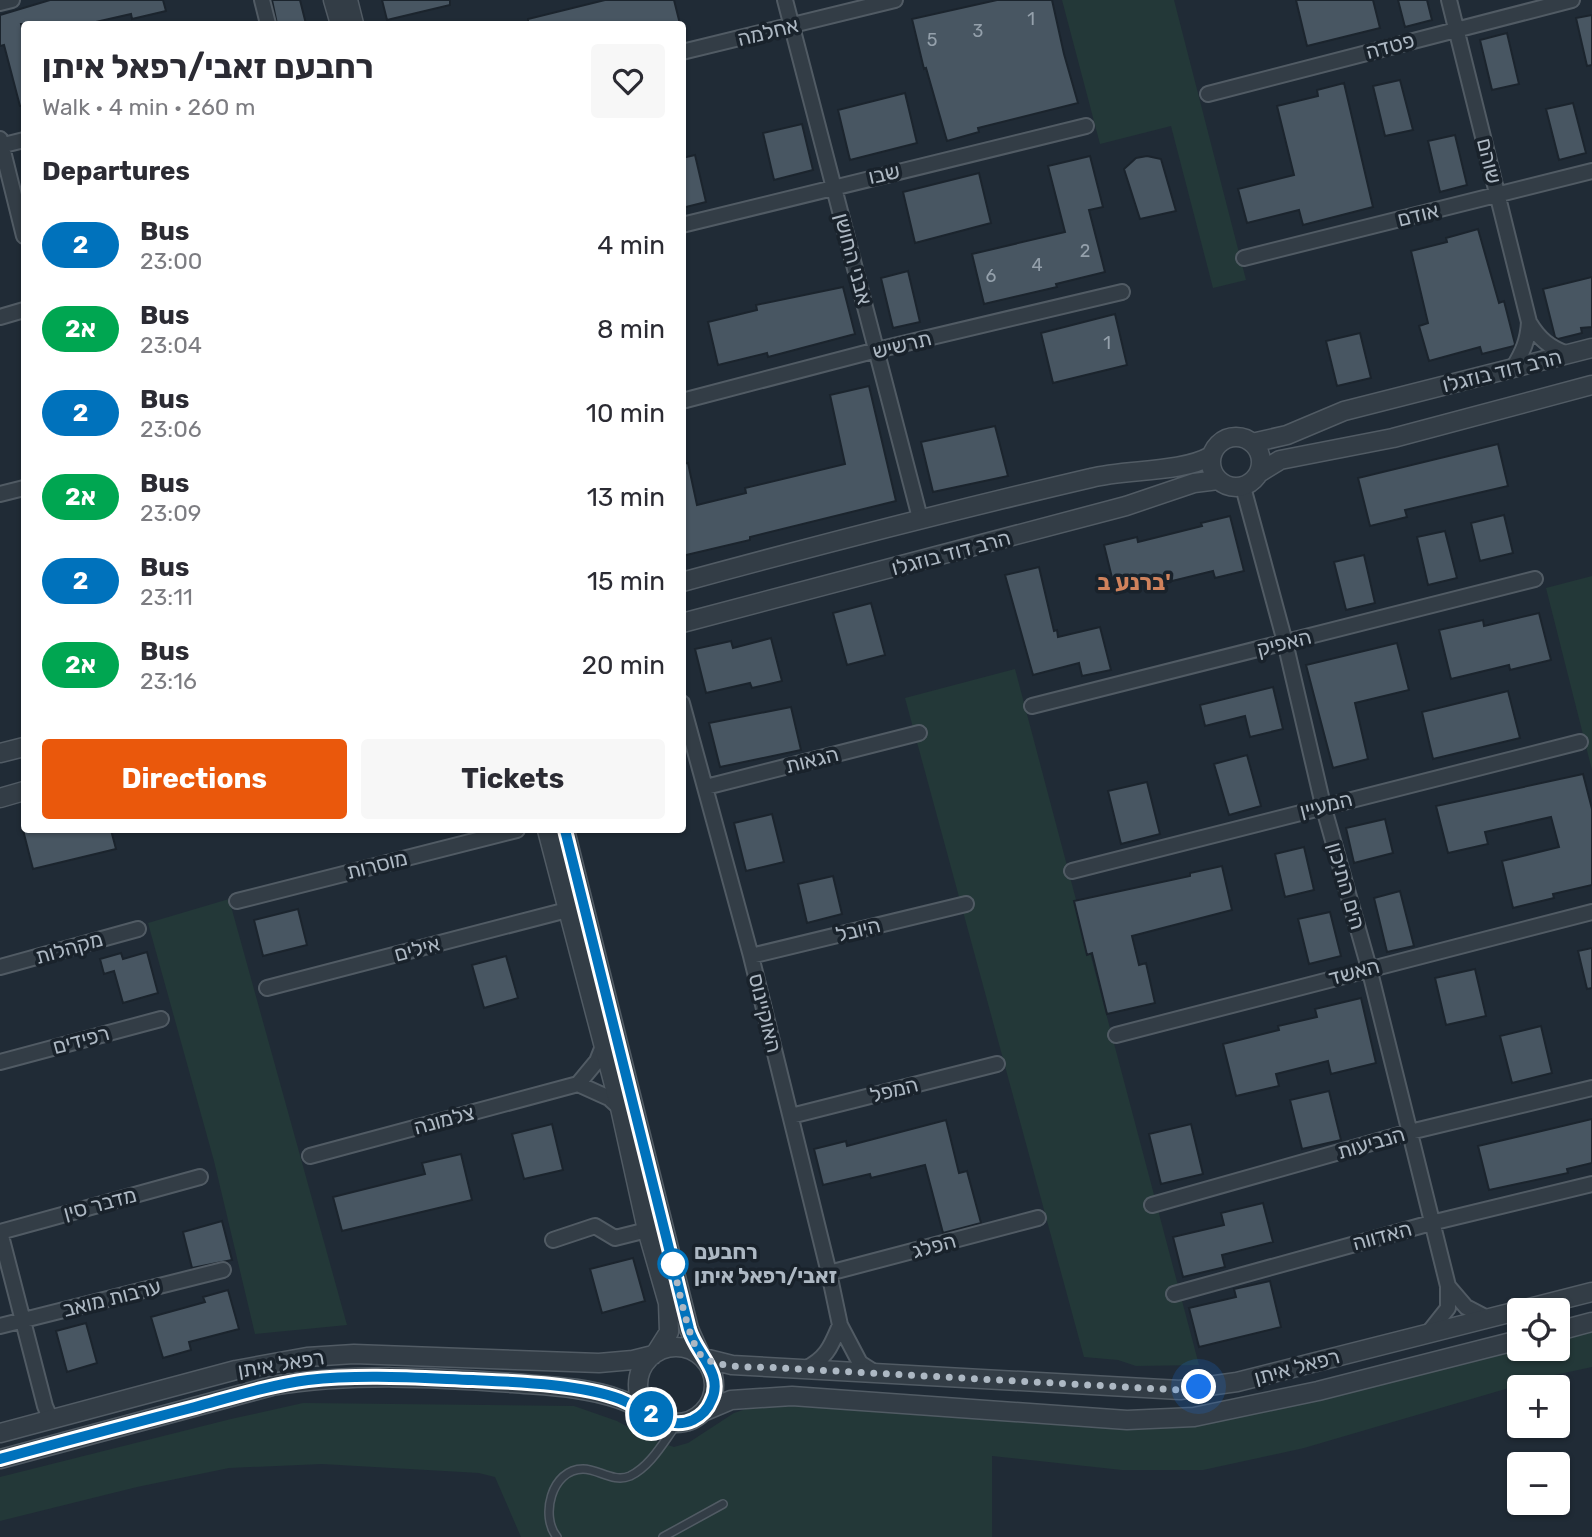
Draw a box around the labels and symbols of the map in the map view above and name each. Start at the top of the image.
house number: 1 [1027,8,1035,30]
street label: אחלמה [735,12,801,51]
house number: 3 [973,20,983,42]
street label: פטדה [1363,27,1417,64]
house number: 5 [927,29,937,51]
street label: שוהם [1472,136,1507,186]
street label: שבו [866,158,902,189]
street label: אודם [1395,197,1441,232]
street label: אבני החושן [829,210,878,307]
house number: 2 [1080,240,1090,262]
house number: 4 [1031,254,1043,276]
house number: 6 [986,265,997,287]
street label: תרשיש [870,325,934,364]
house number: 1 [1103,332,1111,354]
street label: הרב דוד בוזגלו [1440,344,1564,397]
street label: הרב דוד בוזגלו [889,525,1013,580]
district label: ברנע ב' [1097,568,1171,596]
street label: האפיק [1254,624,1314,661]
street label: הגאות [783,741,841,778]
street label: המעיין [1297,786,1355,823]
street label: הים התיכון [1322,839,1371,932]
street label: מוסרות [344,845,410,884]
street label: היובל [833,912,883,947]
street label: מקהלות [32,926,106,969]
street label: אילים [391,930,442,967]
street label: האשד [1326,953,1382,990]
street label: האוקיינוס [744,971,787,1055]
street label: רפידים [50,1020,112,1059]
street label: המפל [867,1071,921,1108]
street label: צלמונה [411,1099,477,1140]
street label: הנביעות [1334,1121,1408,1164]
street label: מדבר סין [60,1182,139,1225]
street label: האדווה [1349,1216,1414,1255]
street label: הפלג [909,1228,959,1263]
place label: רחבעם זאבי/רפאל איתן [694,1239,837,1288]
marker: רחבעם זאבי/רפאל איתן [658,1249,688,1279]
street label: ערבות מואב [60,1273,164,1322]
street label: רפאל איתן [1251,1343,1342,1390]
street label: רפאל איתן [236,1344,326,1383]
your location [1181,1369,1216,1404]
line badge: 2 [628,1391,674,1437]

